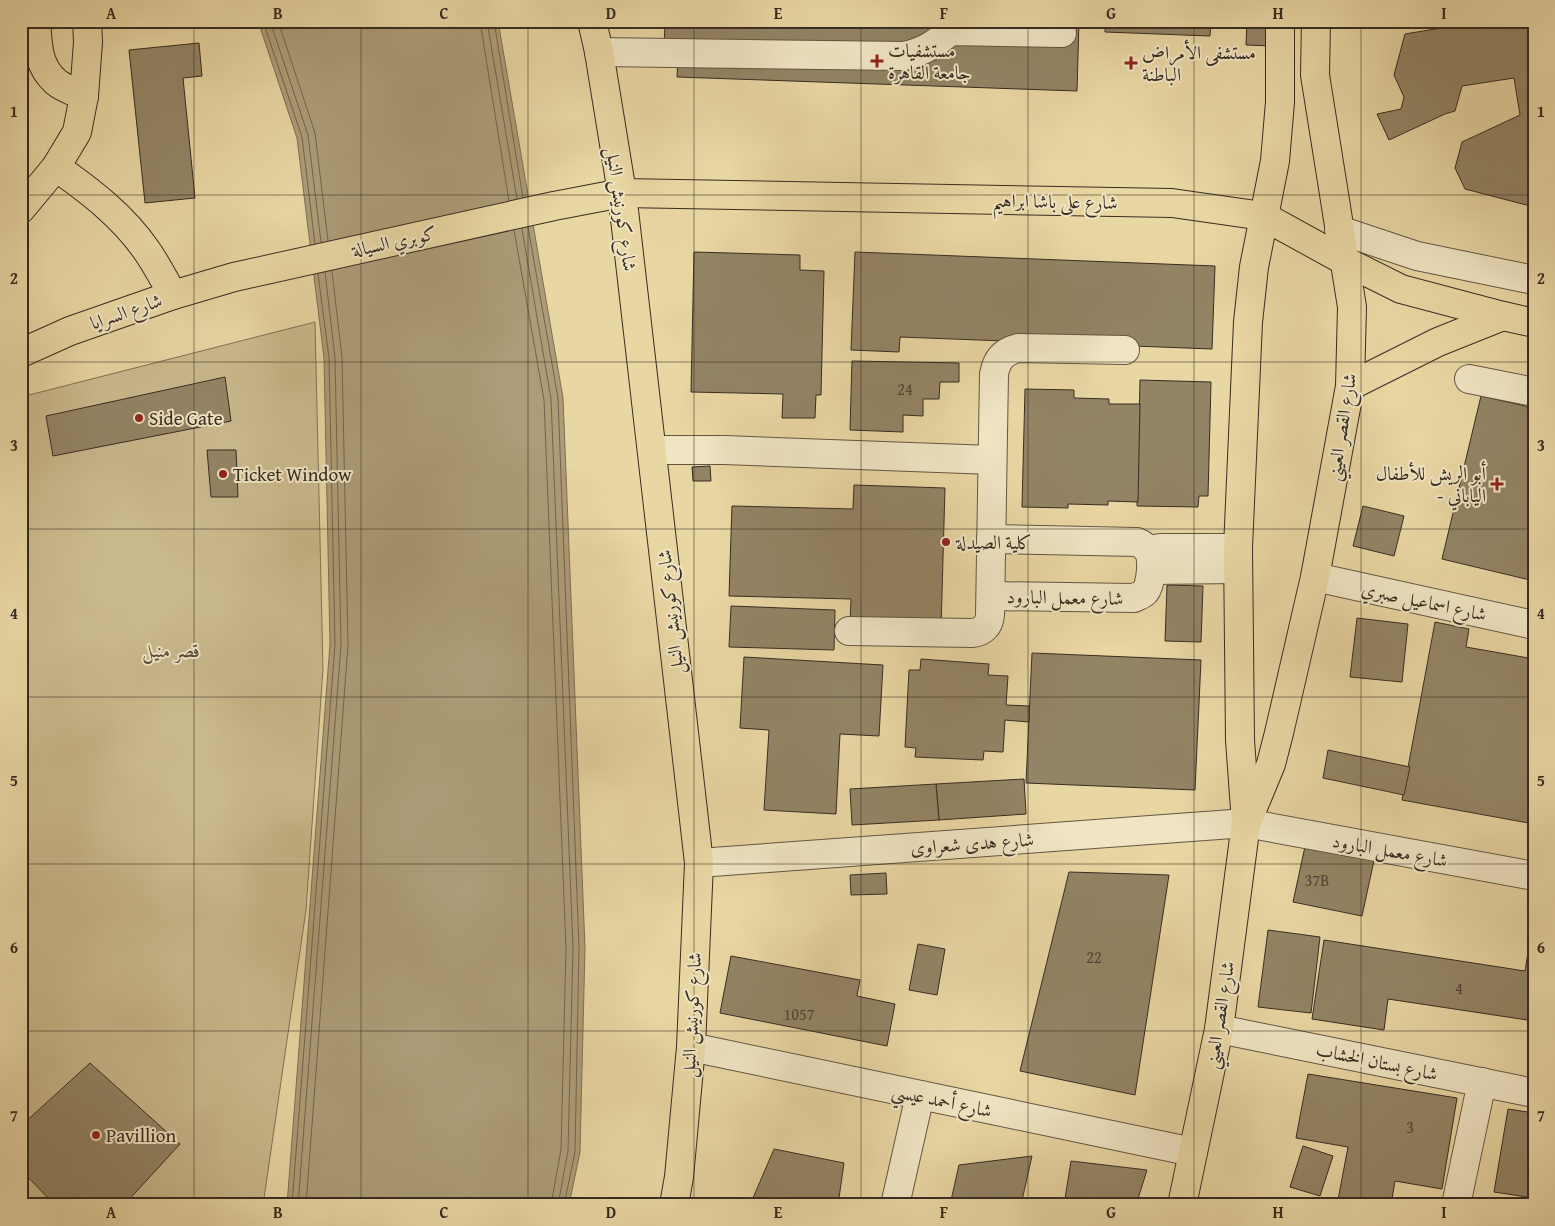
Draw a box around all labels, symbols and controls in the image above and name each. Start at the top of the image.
text: A [106,1,117,25]
text: B [273,1,283,25]
text: C [439,1,449,25]
text: D [606,1,616,25]
text: E [774,1,783,25]
text: F [940,1,948,25]
text: G [1106,1,1116,25]
text: H [1272,1,1284,25]
text: I [1441,1,1447,25]
place label: مستشفيات جامعة القاهرة [888,36,971,86]
place label: مستشفى الأمراض الباطنة [1142,38,1256,88]
marker: مستشفيات جامعة القاهرة [870,54,884,68]
marker: مستشفى الأمراض الباطنة [1124,56,1138,70]
text: 1 [10,99,18,123]
text: 1 [1537,99,1545,123]
street label: شارع كورنيش النيل [597,145,645,273]
street label: شارع على باشا ابراهيم [992,186,1118,222]
street label: كوبري السيالة [348,218,439,266]
text: 2 [10,266,18,290]
text: 2 [1537,266,1545,290]
street label: شارع السرايا [86,286,166,338]
street label: شارع القصر العيني [1319,371,1368,484]
house number: 24 [897,377,913,401]
place label: Side Gate [149,404,223,432]
marker: Side Gate [133,412,145,424]
text: 3 [10,433,18,457]
text: 3 [1537,433,1545,457]
place label: أبو الريش للأطفال - الياباني [1376,459,1487,511]
place label: Ticket Window [233,460,352,488]
marker: Ticket Window [217,468,229,480]
marker: أبو الريش للأطفال - الياباني [1490,477,1504,491]
place label: كلية الصيدلة [955,528,1032,556]
marker: كلية الصيدلة [940,536,952,548]
street label: شارع كورنيش النيل [650,548,692,676]
street label: شارع اسماعيل صبري [1358,574,1489,630]
street label: شارع معمل البارود [1006,582,1124,614]
text: 4 [10,601,18,625]
text: 4 [1537,601,1545,625]
park label: قصر منيل [142,636,200,664]
text: 5 [10,768,18,792]
text: 5 [1537,768,1545,792]
street label: شارع هدى شعراوى [909,825,1035,863]
street label: شارع معمل البارود [1330,826,1450,876]
house number: 37B [1305,868,1329,892]
text: 6 [10,935,18,959]
text: 6 [1537,935,1545,959]
house number: 22 [1086,945,1102,969]
street label: شارع كورنيش النيل [674,952,710,1078]
street label: شارع القصر العيني [1197,959,1246,1072]
house number: 4 [1455,976,1463,1000]
house number: 1057 [784,1002,815,1026]
street label: شارع بستان الخشاب [1313,1034,1440,1089]
street label: شارع أحمد عيسي [888,1076,995,1128]
text: 7 [10,1103,18,1127]
text: 7 [1537,1103,1545,1127]
house number: 3 [1406,1115,1414,1139]
place label: Pavillion [106,1121,176,1149]
marker: Pavillion [90,1129,102,1141]
text: A [106,1200,117,1224]
text: B [273,1200,283,1224]
text: C [439,1200,449,1224]
text: D [606,1200,616,1224]
text: E [774,1200,783,1224]
text: F [940,1200,948,1224]
text: G [1106,1200,1116,1224]
text: H [1272,1200,1284,1224]
text: I [1441,1200,1447,1224]

